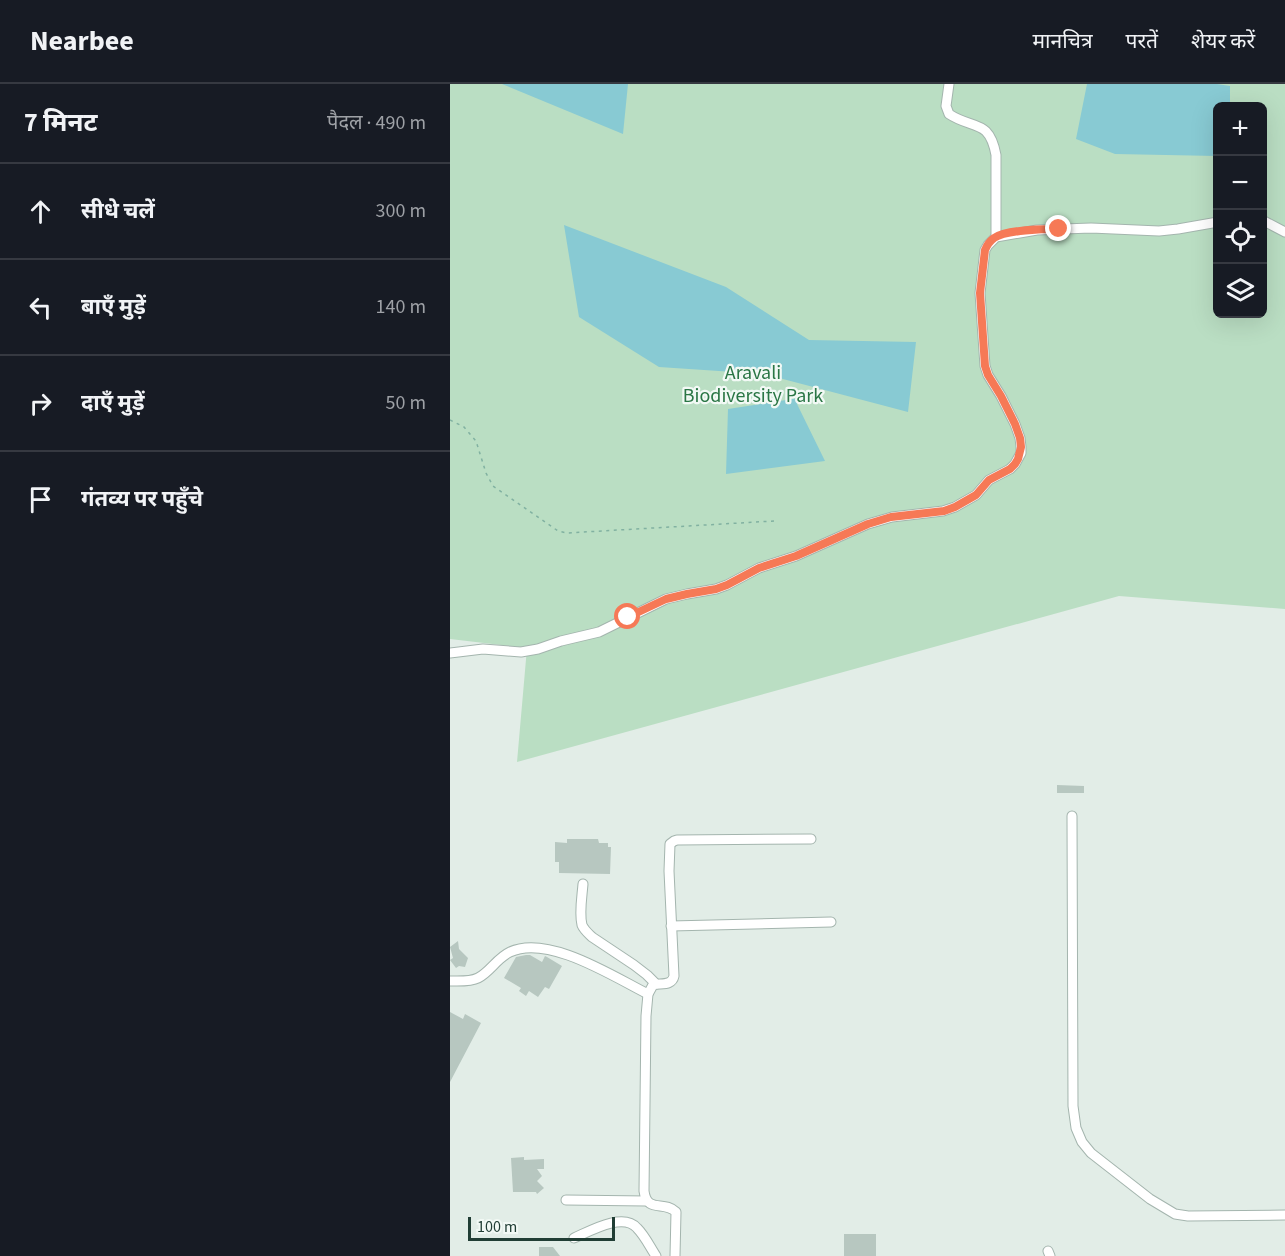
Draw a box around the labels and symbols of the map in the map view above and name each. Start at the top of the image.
route end [1045,215,1071,241]
park label: Aravali Biodiversity Park [683,359,823,410]
route start [614,603,640,629]
scale bar [468,1214,615,1242]

